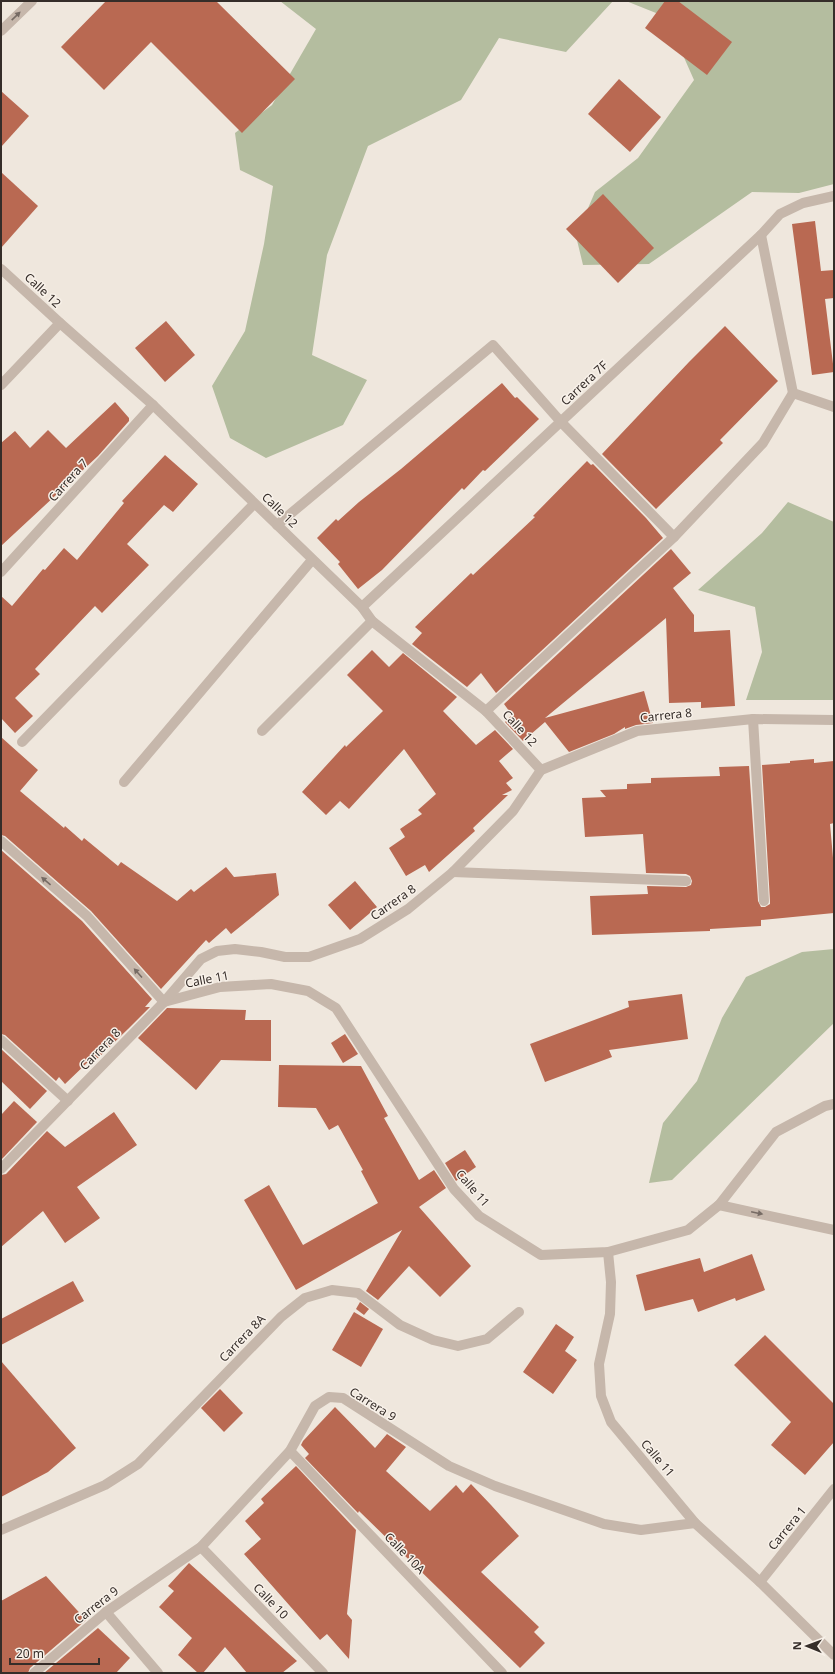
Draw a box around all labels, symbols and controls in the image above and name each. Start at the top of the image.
one-way arrow [12,12,21,21]
street label: Calle 12 [21,269,65,311]
street label: Carrera 7F [557,357,611,409]
street label: Carrera 7 [44,455,92,505]
street label: Calle 12 [258,489,302,532]
street label: Carrera 8 [639,704,693,726]
street label: Calle 12 [499,706,541,750]
one-way arrow [41,876,51,885]
street label: Carrera 8 [367,880,419,924]
street label: Calle 11 [184,966,230,992]
one-way arrow [133,967,142,978]
street label: Carrera 8 [76,1024,124,1074]
street label: Calle 11 [452,1166,494,1210]
one-way arrow [751,1210,763,1216]
street label: Carrera 8A [215,1310,269,1365]
street label: Carrera 9 [346,1383,400,1425]
street label: Calle 11 [637,1436,679,1480]
street label: Carrera 1 [764,1502,810,1554]
street label: Calle 10A [381,1528,429,1578]
street label: Calle 10 [250,1579,293,1623]
street label: Carrera 9 [70,1582,122,1628]
north arrow [787,1626,827,1666]
scale bar [10,1640,99,1666]
text: N [789,1641,804,1650]
text: 20 m [16,1645,44,1662]

